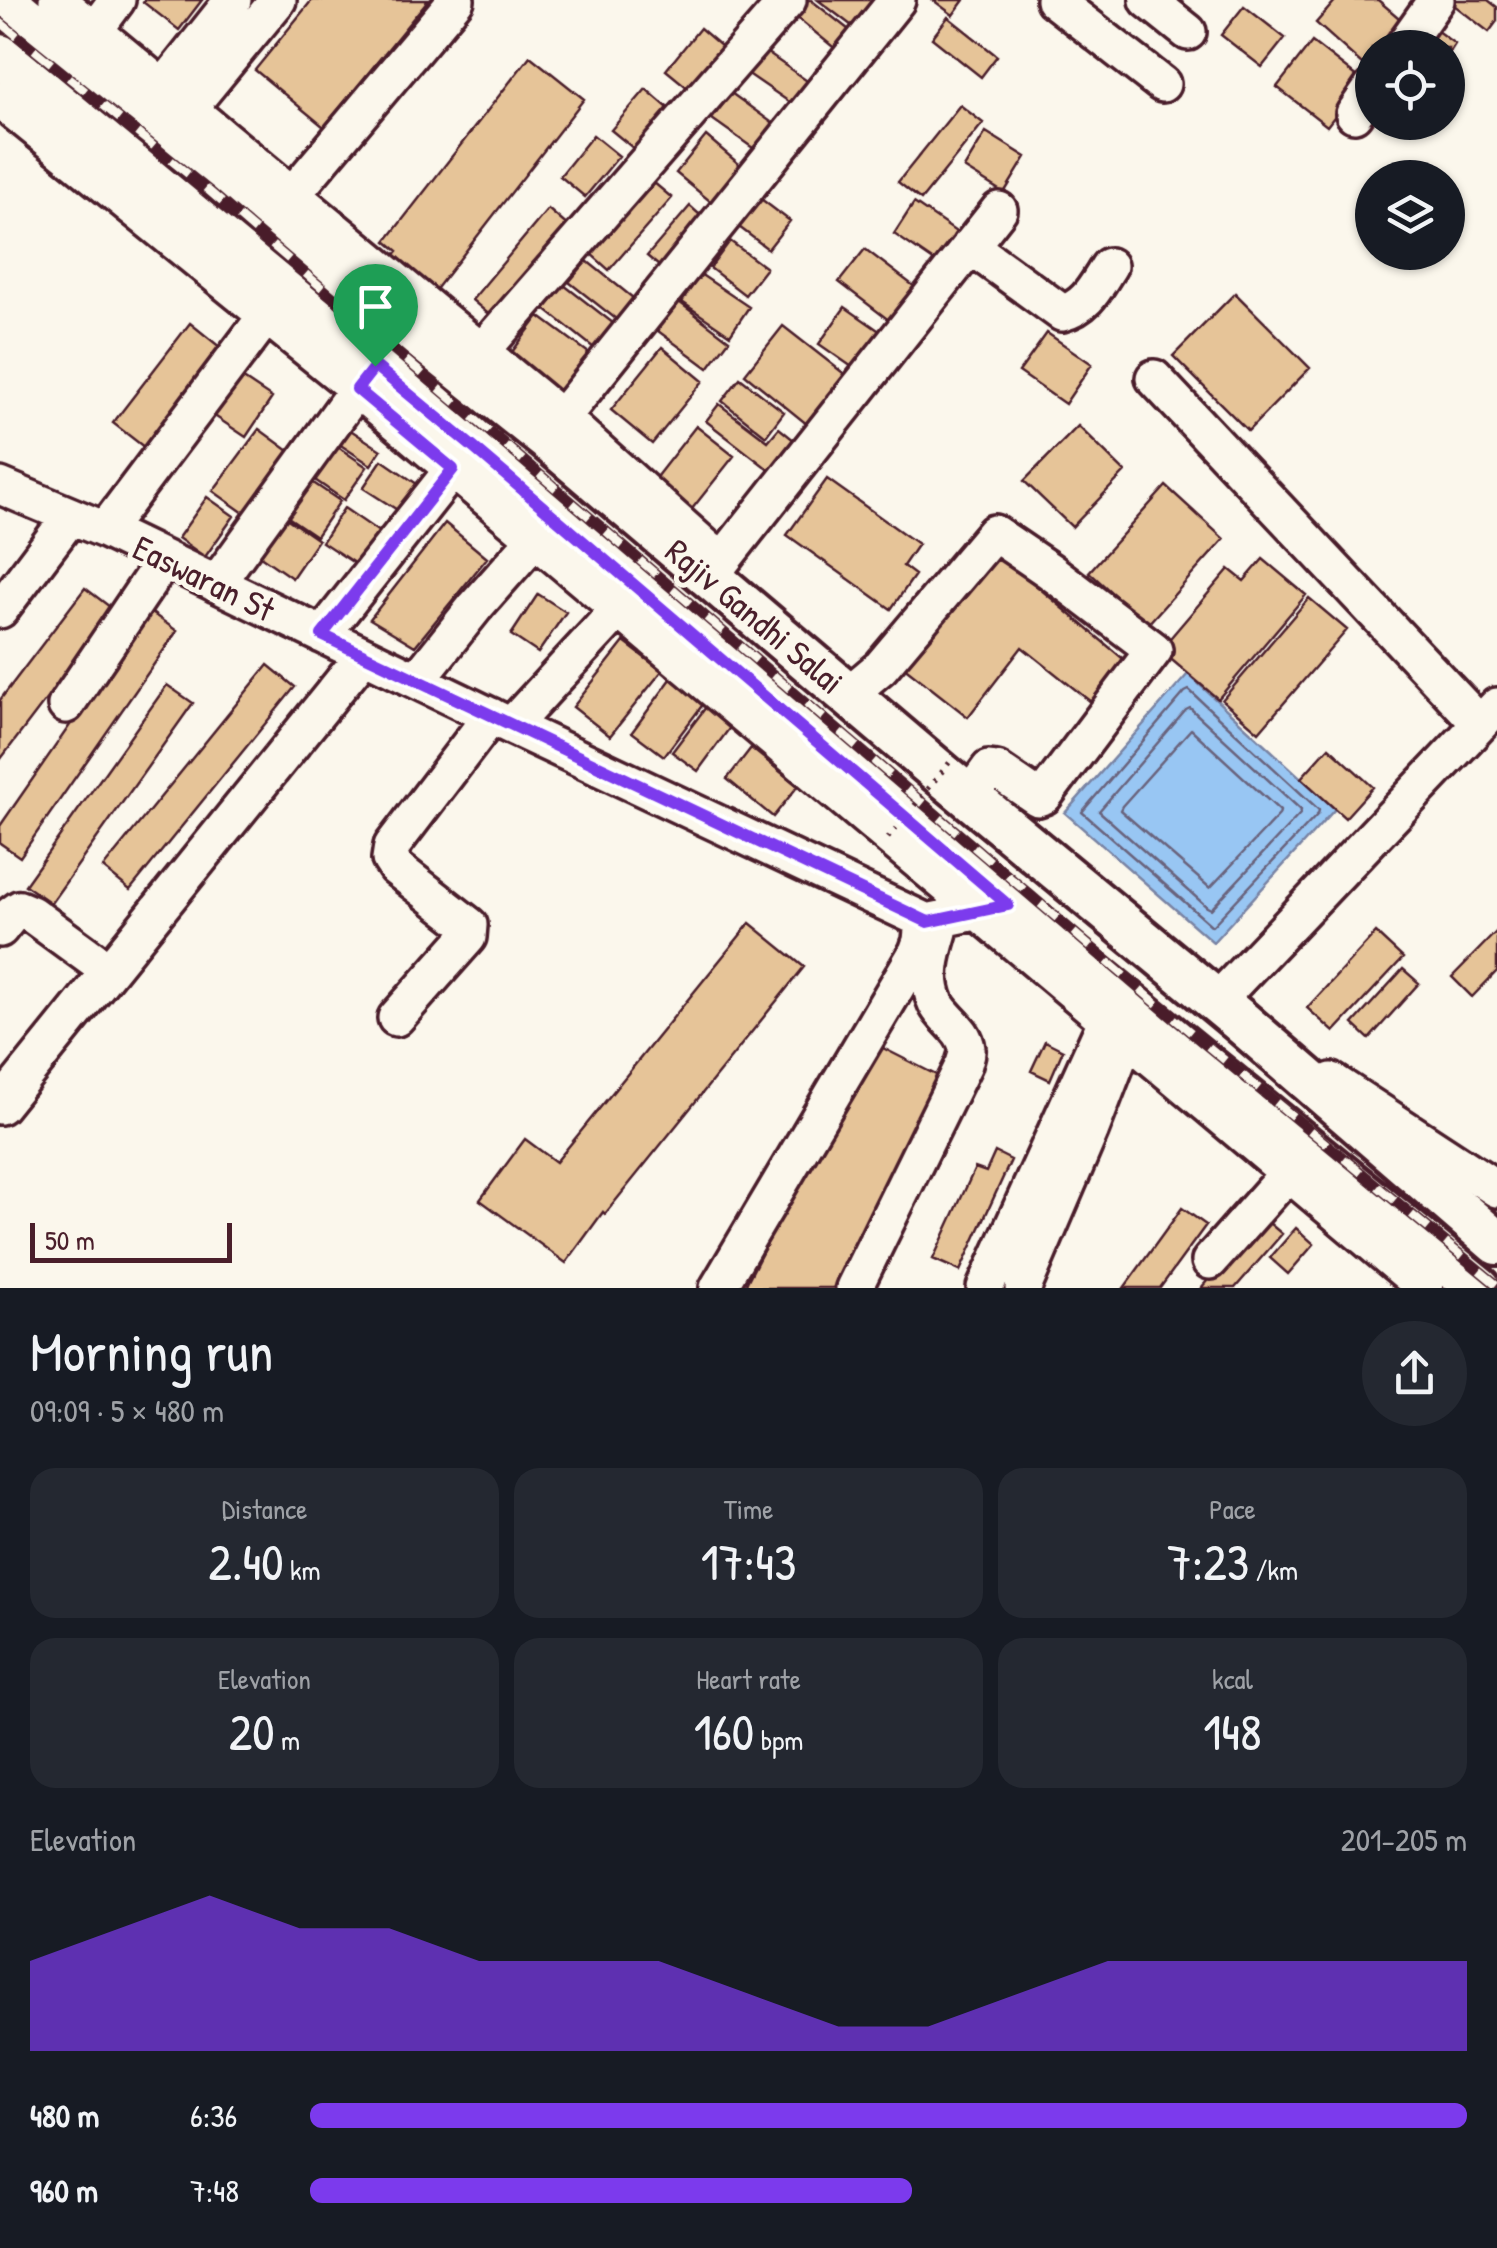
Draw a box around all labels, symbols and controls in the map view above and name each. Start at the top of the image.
map controls [1355,30,1465,270]
button: locate [1355,30,1465,140]
button: layers [1355,160,1465,270]
pin [333,264,418,367]
icon: arrive [348,279,403,334]
street label: Easwaran St [125,524,283,633]
street label: Rajiv Gandhi Salai [656,528,854,704]
scale bar [30,1218,232,1262]
text: 50 m [45,1221,95,1259]
text: Morning run [30,1314,273,1388]
button: share [1362,1321,1467,1426]
text: 09:09 · 5 × 480 m [30,1389,224,1432]
text: Distance [222,1490,307,1528]
text: Time [724,1490,773,1528]
text: Pace [1209,1490,1256,1528]
text: 2.40 [208,1528,284,1596]
text: 17:43 [701,1528,796,1596]
text: 7:23 [1167,1528,1249,1596]
text: km [284,1551,321,1589]
text: /km [1249,1551,1298,1589]
text: Elevation [218,1660,311,1698]
text: Heart rate [696,1660,801,1698]
text: kcal [1212,1660,1253,1698]
text: 20 [229,1698,275,1766]
text: 160 [694,1698,754,1766]
text: 148 [1203,1698,1262,1766]
text: m [275,1721,300,1759]
text: bpm [754,1721,803,1759]
text: Elevation [30,1818,136,1861]
text: 201–205 m [1341,1818,1467,1861]
text: 480 m [30,2094,99,2137]
text: 6:36 [190,2094,237,2137]
text: 960 m [30,2169,98,2212]
text: 7:48 [190,2169,239,2212]

